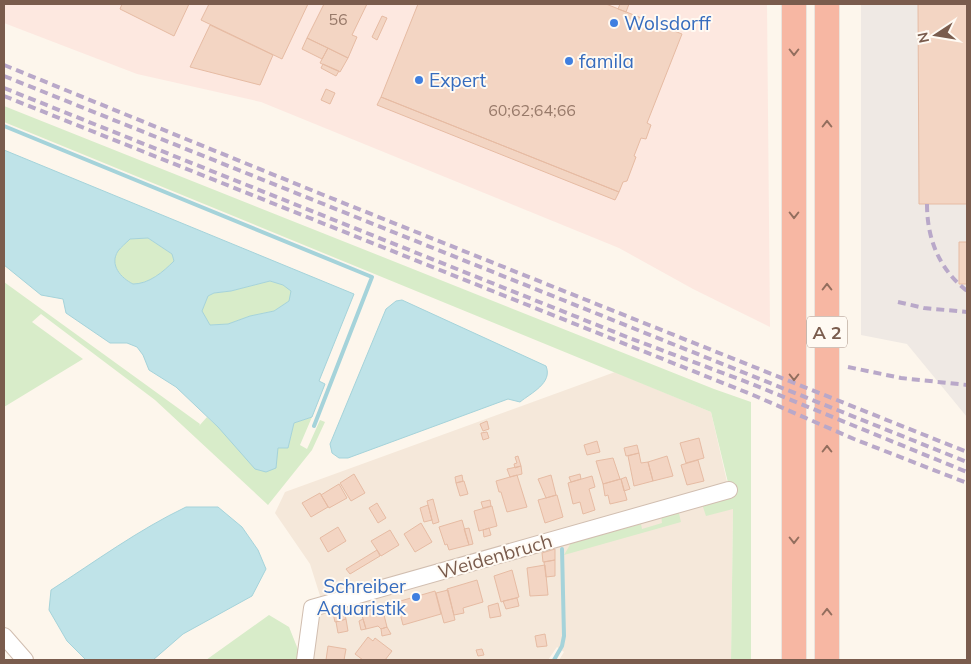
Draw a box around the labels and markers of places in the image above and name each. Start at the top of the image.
place label: Wolsdorff [624,11,712,35]
marker: Wolsdorff [608,17,620,29]
place label: famila [579,49,634,73]
marker: famila [563,55,575,67]
place label: Expert [429,68,486,92]
marker: Expert [413,74,425,86]
place label: Schreiber Aquaristik [317,574,406,620]
marker: Schreiber Aquaristik [410,591,422,603]

